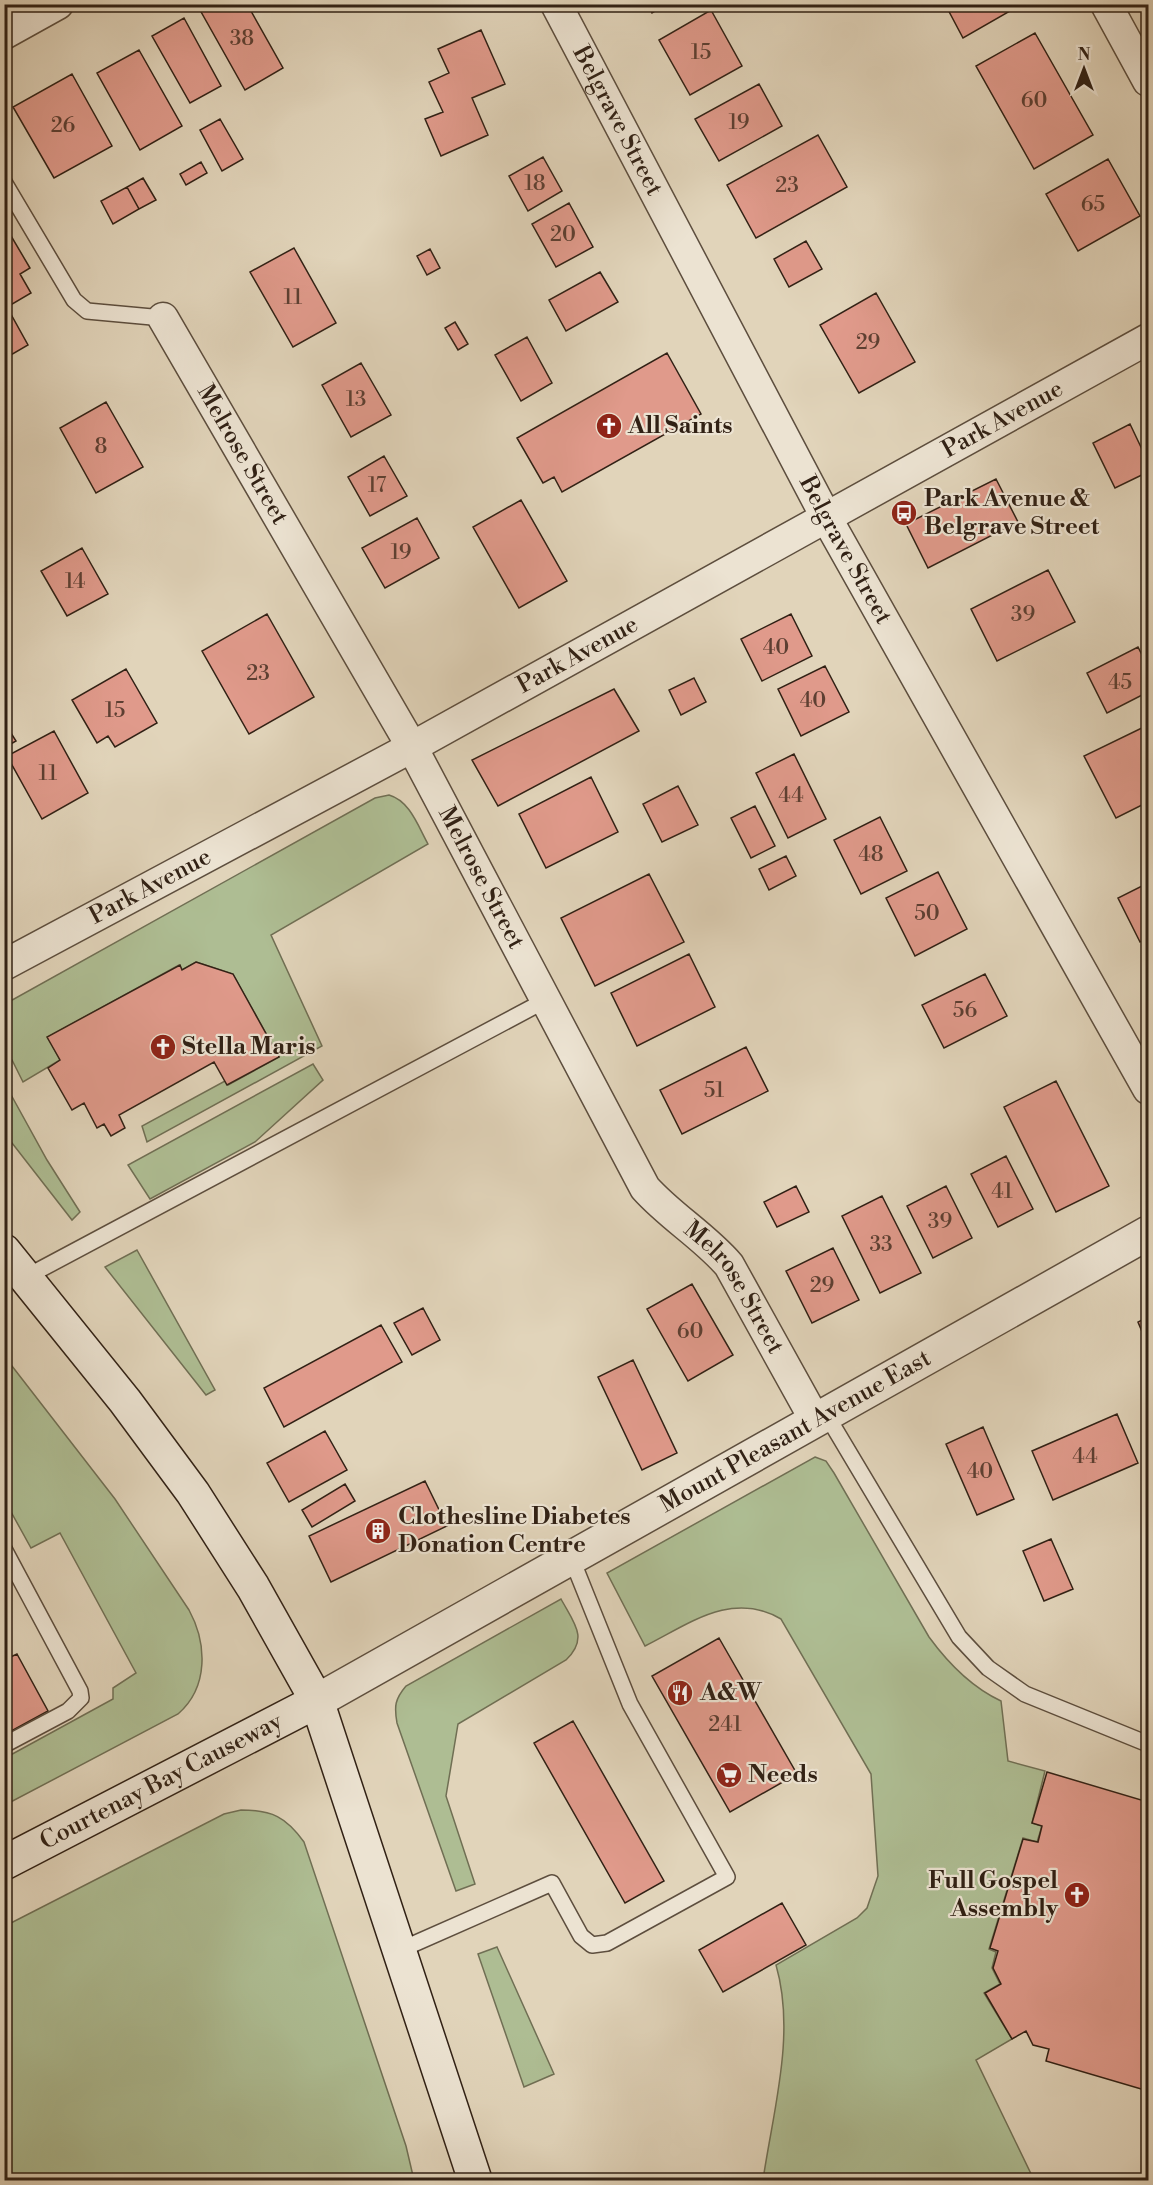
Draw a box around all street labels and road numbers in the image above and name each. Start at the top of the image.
street label: Belgrave Street [565,40,669,201]
street label: Park Avenue [937,374,1069,465]
street label: Melrose Street [190,379,295,530]
street label: Belgrave Street [792,470,899,630]
street label: Park Avenue [512,610,644,701]
street label: Melrose Street [431,801,531,955]
street label: Park Avenue [84,842,217,932]
street label: Melrose Street [677,1215,791,1360]
street label: Mount Pleasant Avenue East [654,1343,937,1520]
street label: Courtenay Bay Causeway [35,1706,288,1857]

